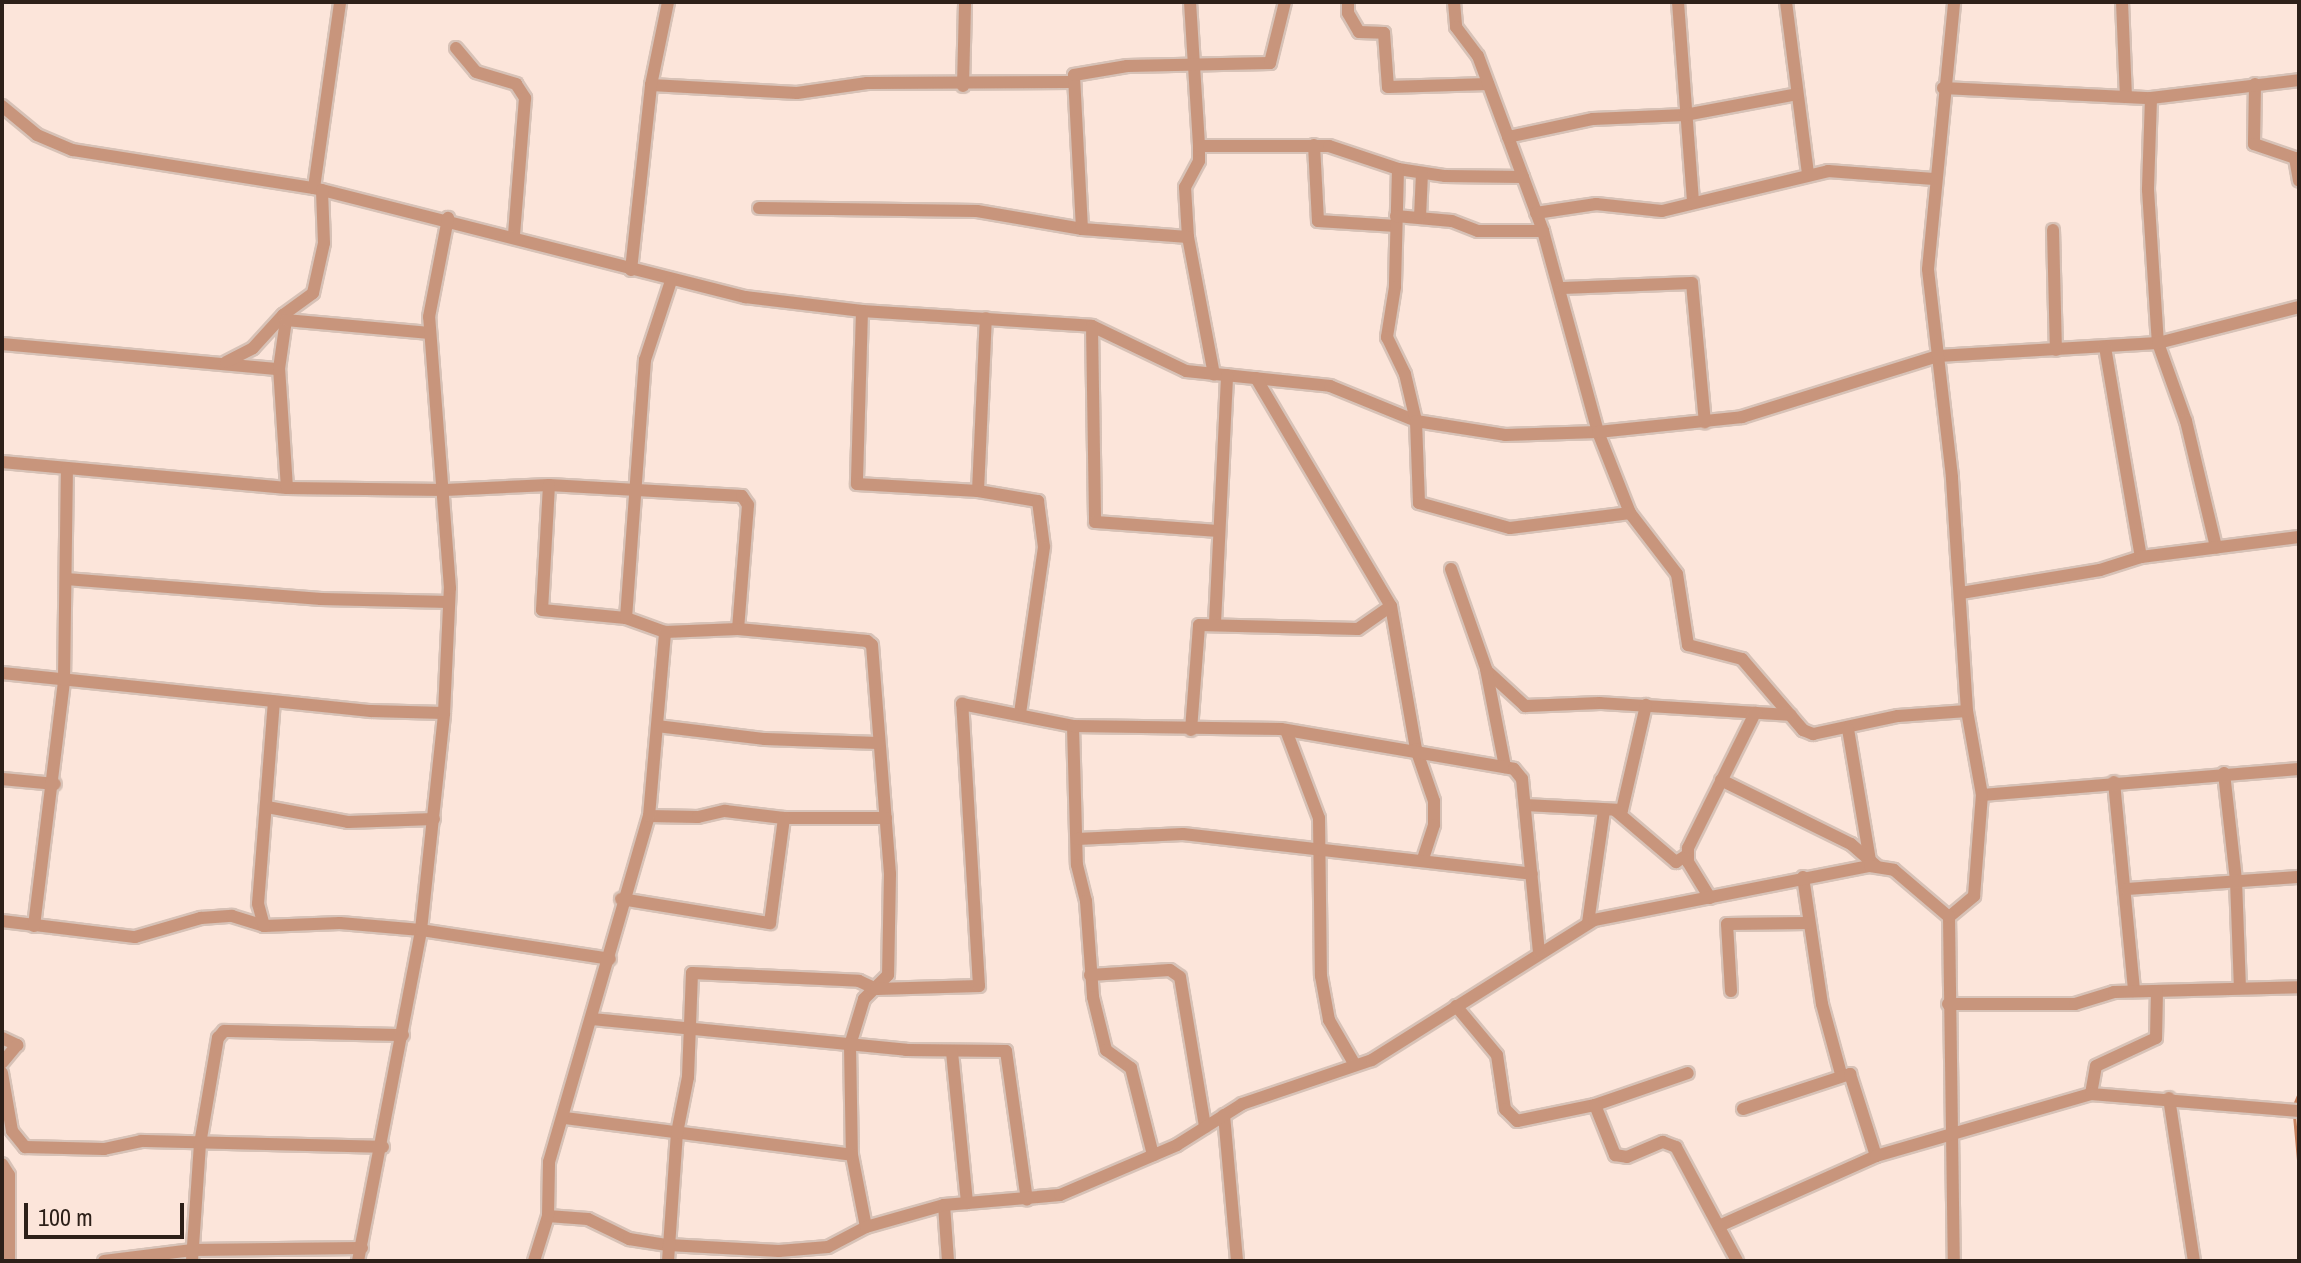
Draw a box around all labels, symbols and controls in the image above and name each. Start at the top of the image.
scale bar [28,1187,188,1237]
text: 100 m [38,1201,93,1233]

